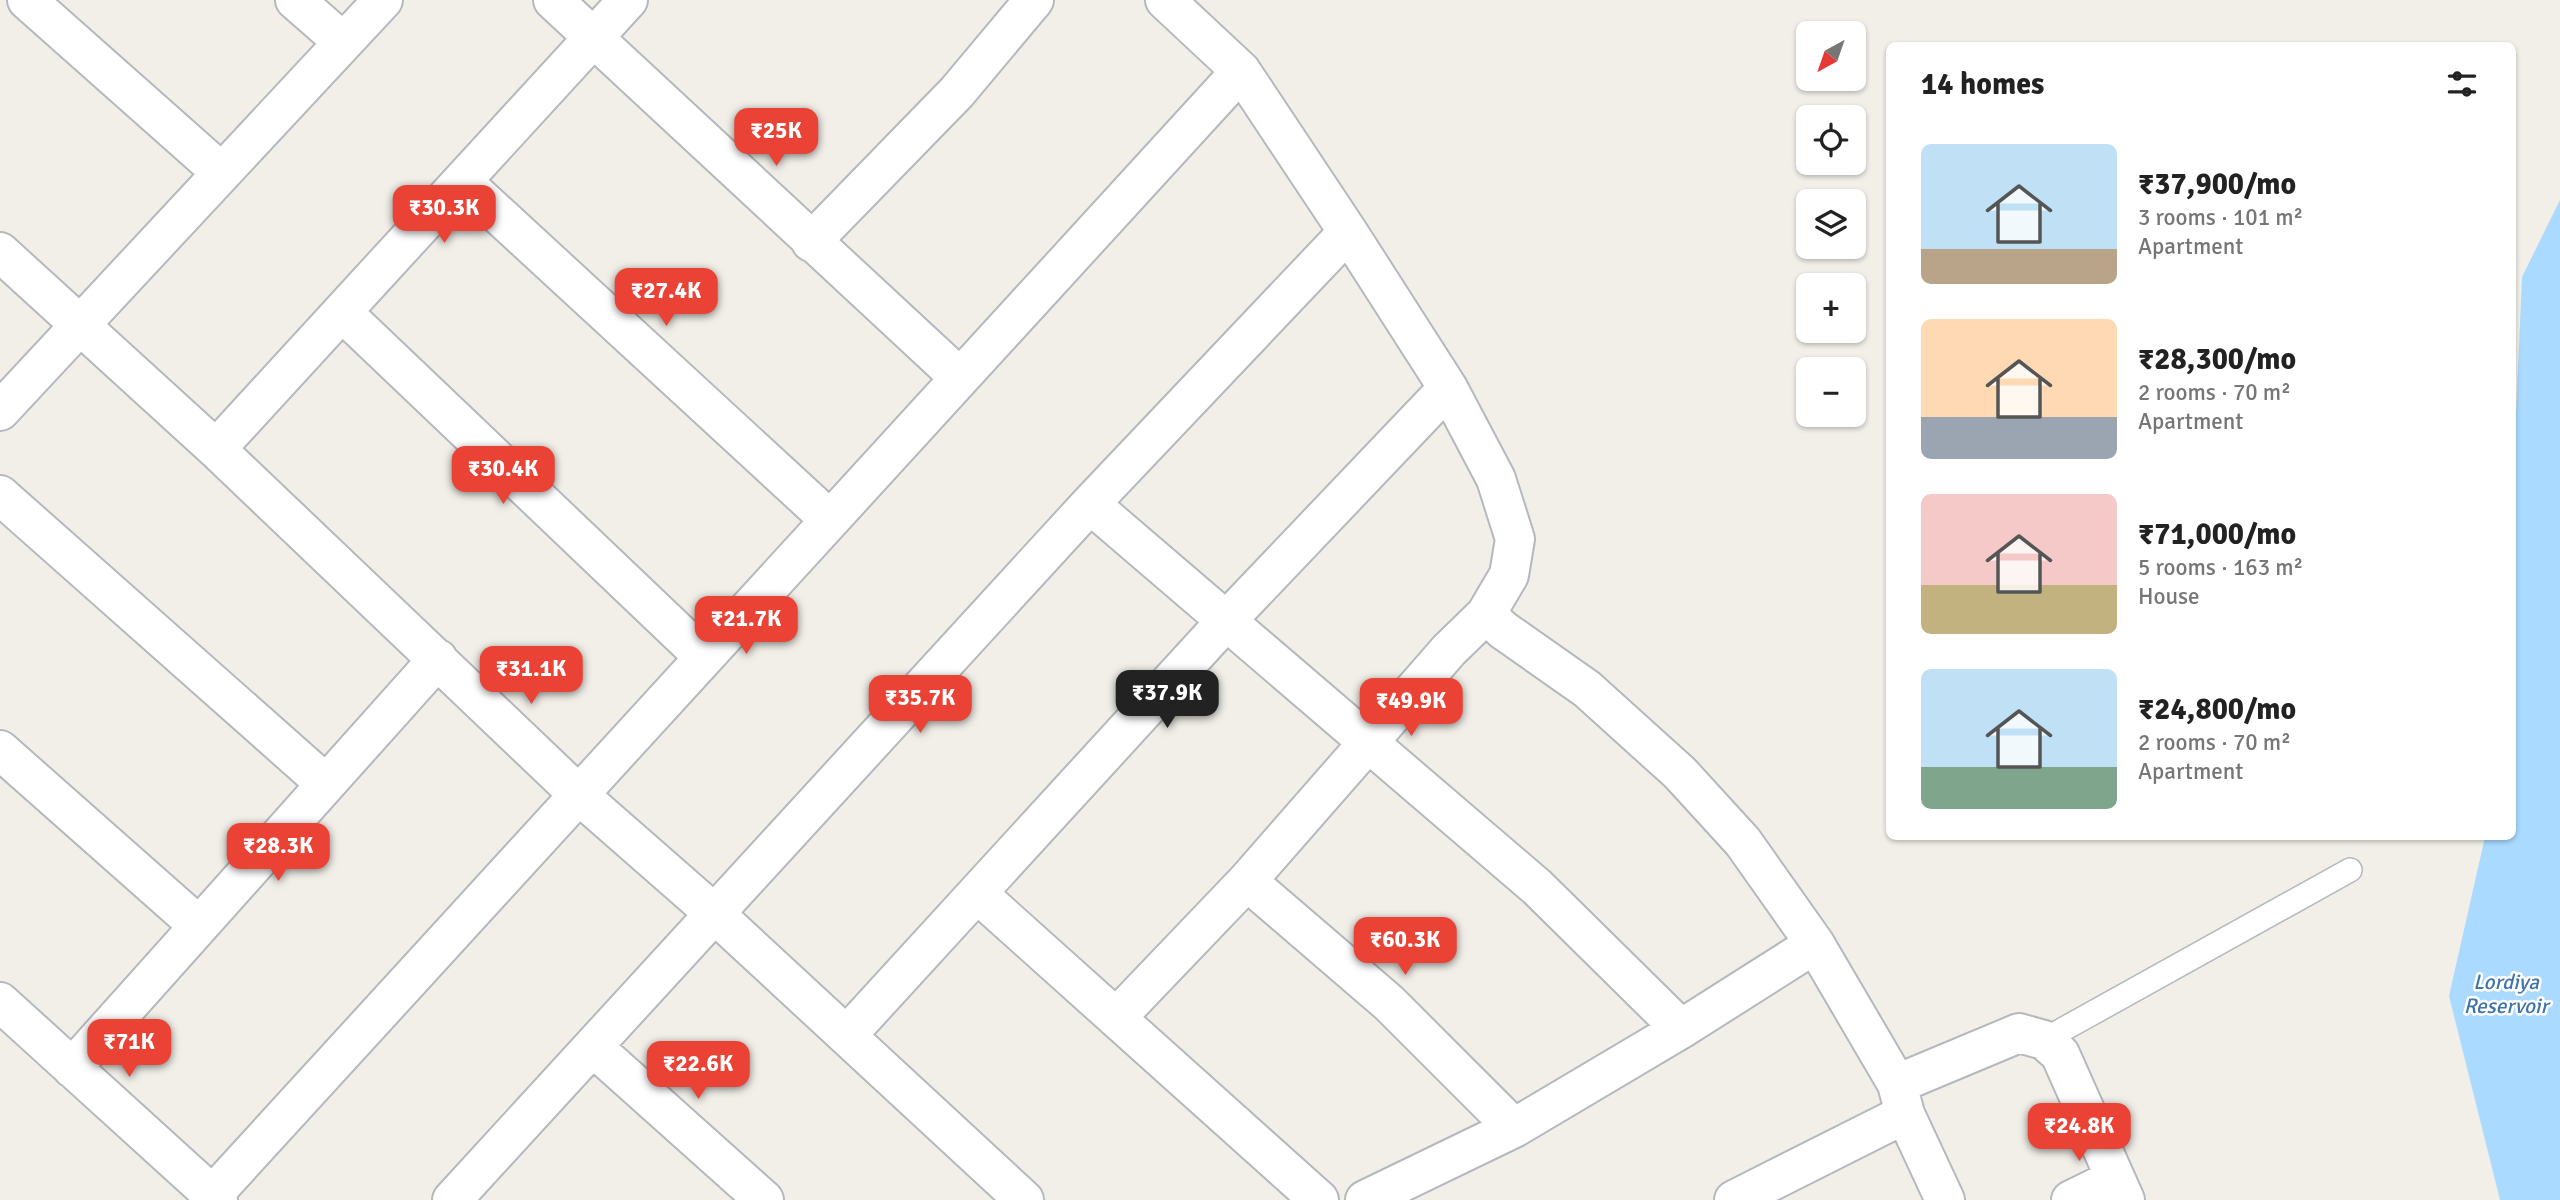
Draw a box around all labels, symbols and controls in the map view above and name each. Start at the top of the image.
north arrow [1796,21,1866,91]
map controls [1796,21,1866,427]
icon: filters [2443,65,2481,103]
text: 14 homes [1921,66,2044,103]
button: locate [1796,105,1866,175]
pin: ₹25K [735,108,817,168]
text: ₹25K [750,116,802,145]
text: ₹37,900/mo [2138,166,2296,203]
icon: home [1977,172,2061,256]
pin: ₹30.3K [387,186,501,245]
button: layers [1796,189,1866,259]
text: ₹30.3K [409,193,479,222]
text: 3 rooms · 101 m² [2138,203,2303,232]
text: Apartment [2138,232,2243,261]
pin: ₹27.4K [609,268,723,328]
button: + [1796,273,1866,343]
text: ₹27.4K [631,276,701,305]
text: ₹28,300/mo [2138,341,2296,378]
icon: home [1977,347,2061,431]
button: − [1796,357,1866,427]
text: 2 rooms · 70 m² [2138,378,2291,407]
text: Apartment [2138,407,2243,436]
pin: ₹30.4K [446,447,560,506]
text: ₹30.4K [468,454,538,483]
text: ₹71,000/mo [2138,516,2296,553]
icon: home [1977,522,2061,606]
text: 5 rooms · 163 m² [2138,553,2303,582]
text: House [2138,582,2200,611]
pin: ₹21.7K [689,596,803,656]
text: ₹21.7K [711,604,781,633]
pin: ₹31.1K [474,646,588,706]
text: ₹31.1K [496,654,566,683]
pin: ₹37.9K [1110,670,1224,730]
pin: ₹35.7K [863,676,977,735]
text: ₹37.9K [1132,678,1202,707]
pin: ₹49.9K [1354,678,1468,738]
text: ₹35.7K [885,683,955,712]
text: ₹49.9K [1376,686,1446,715]
text: ₹24,800/mo [2138,691,2296,728]
icon: home [1977,697,2061,781]
text: 2 rooms · 70 m² [2138,728,2291,757]
text: Apartment [2138,757,2243,786]
pin: ₹28.3K [221,824,335,883]
text: ₹28.3K [243,831,313,860]
pin: ₹60.3K [1348,918,1462,977]
text: ₹60.3K [1370,925,1440,954]
water label: Lordiya Reservoir [2464,969,2552,1019]
pin: ₹71K [88,1020,170,1079]
text: ₹71K [103,1027,155,1056]
pin: ₹22.6K [641,1042,755,1101]
text: ₹22.6K [663,1049,733,1078]
pin: ₹24.8K [2022,1104,2136,1163]
text: ₹24.8K [2044,1111,2114,1140]

